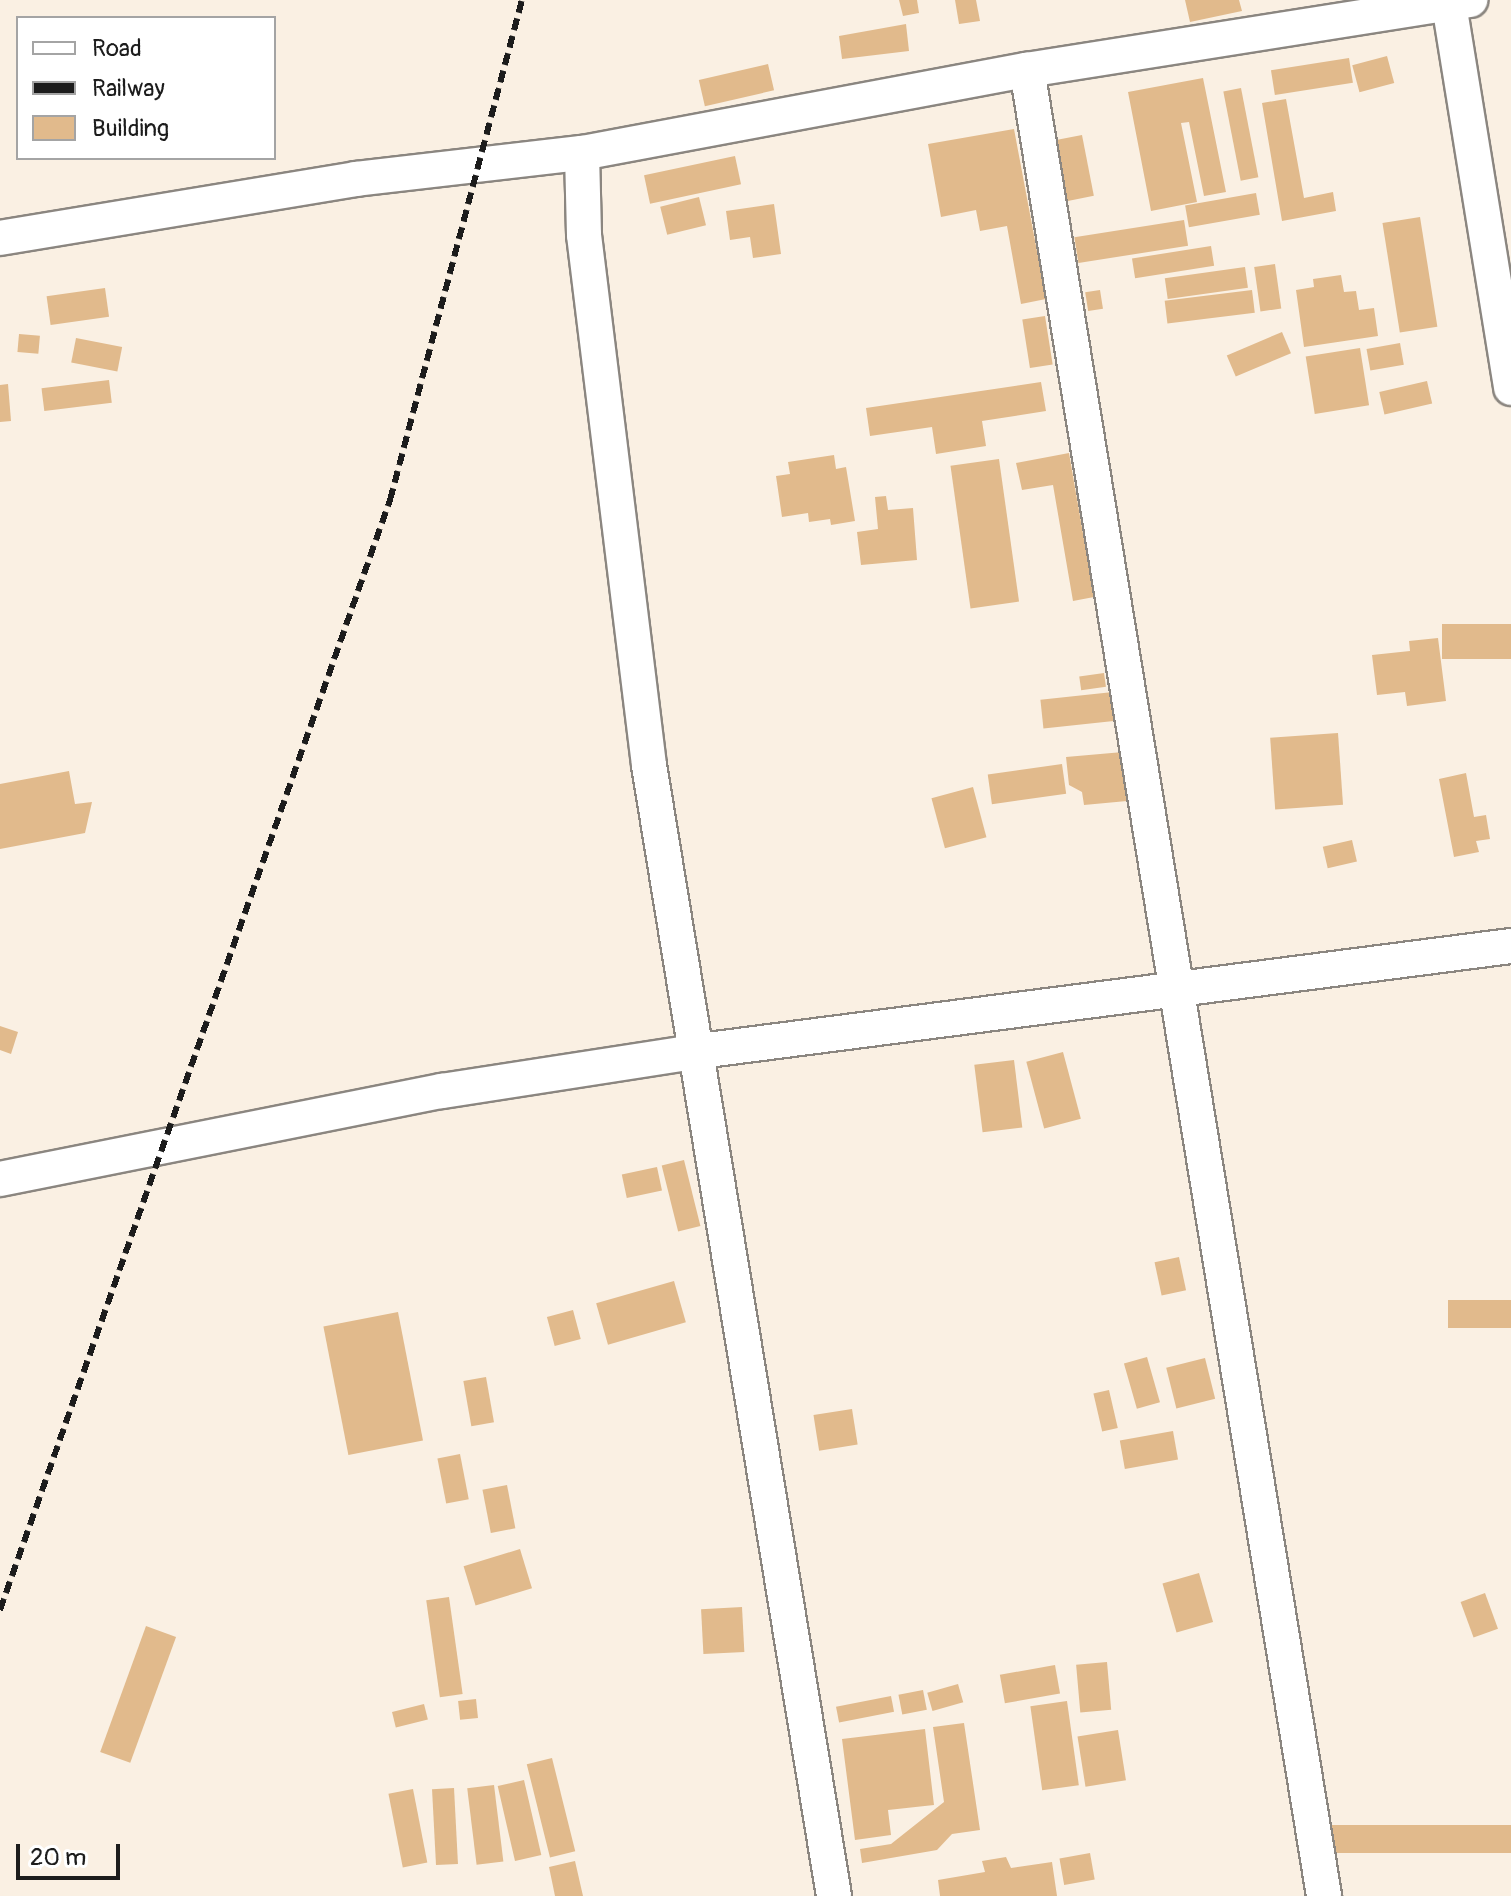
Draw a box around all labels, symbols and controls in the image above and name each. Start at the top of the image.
legend [16,16,276,160]
text: Road [92,34,142,63]
text: Railway [92,74,165,103]
text: Building [92,114,169,143]
scale bar [20,1828,124,1878]
text: 20 m [30,1843,86,1872]

